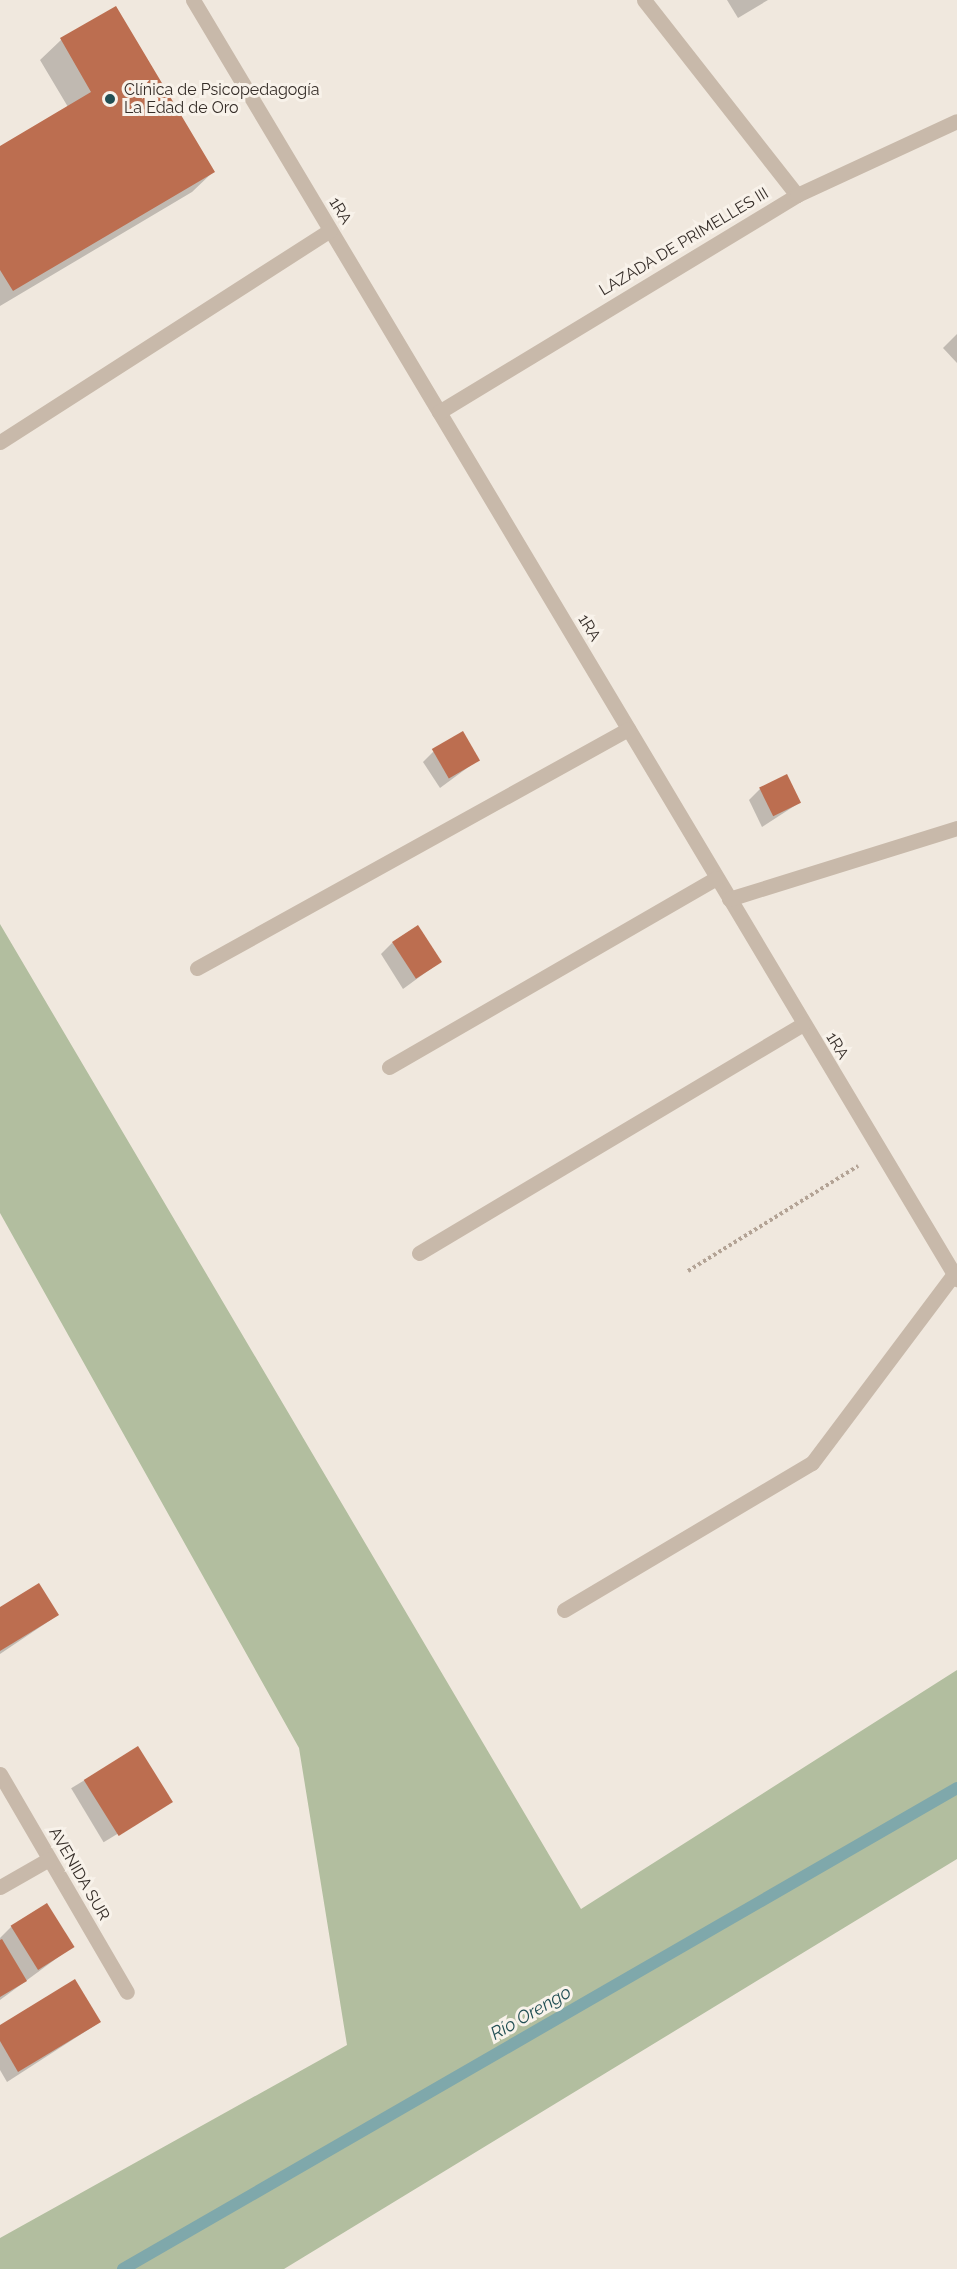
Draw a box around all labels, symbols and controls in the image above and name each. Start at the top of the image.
place label: Clínica de Psicopedagogía La Edad de Oro [124,80,319,118]
marker: Clínica de Psicopedagogía La Edad de Oro [101,90,119,108]
street label: LAZADA DE PRIMELLES III [596,184,772,300]
street label: 1RA [325,194,355,228]
street label: 1RA [574,611,604,645]
street label: 1RA [822,1029,852,1063]
street label: AVENIDA SUR [44,1824,114,1924]
water label: Río Orengo [487,1981,575,2045]

